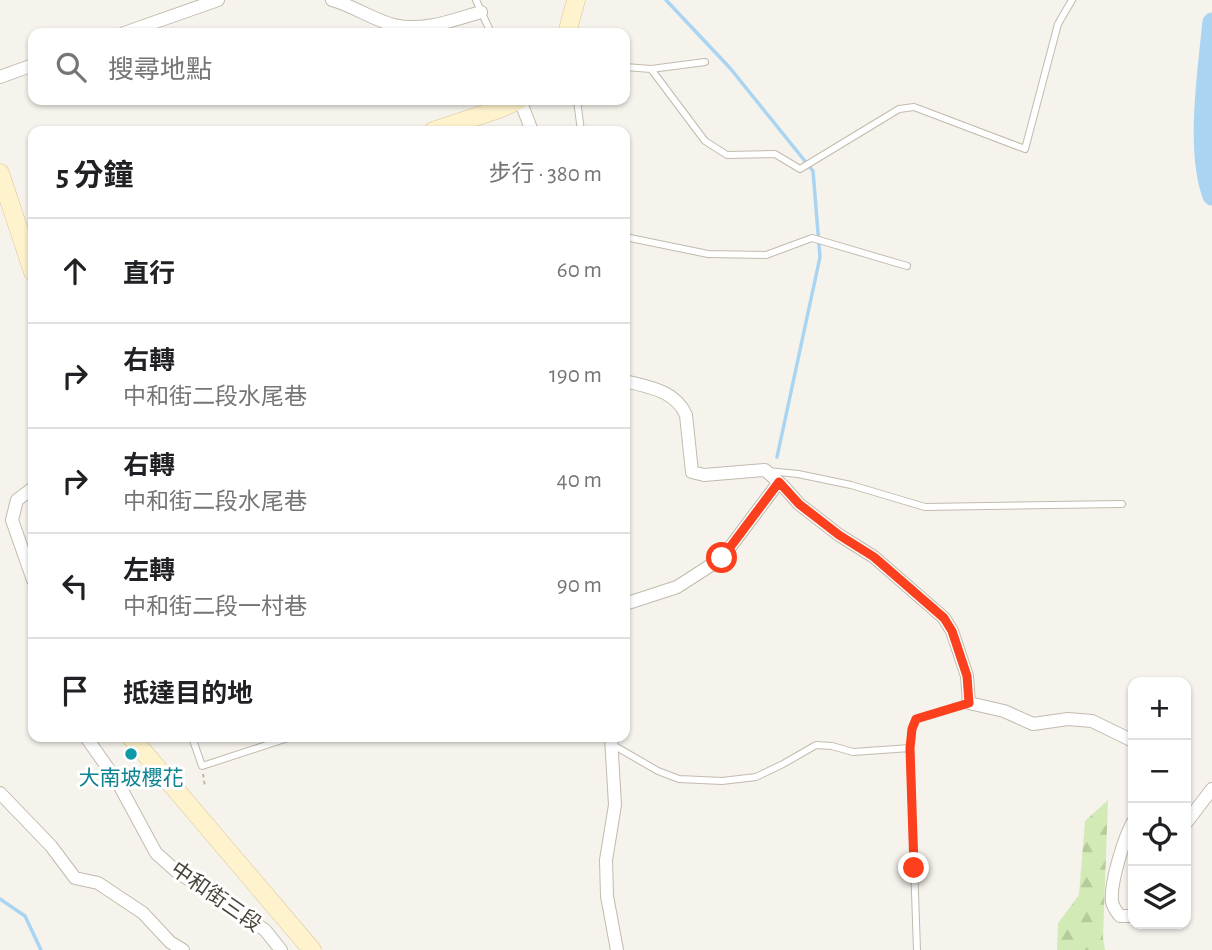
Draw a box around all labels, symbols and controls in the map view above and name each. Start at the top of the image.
search box [28,28,630,105]
icon: search [52,48,90,86]
text: 搜尋地點 [108,57,212,83]
text: 5 分鐘 [56,161,134,191]
text: 步行 · 380 m [488,163,602,186]
icon: ahead [56,252,94,290]
text: 60 m [557,259,602,282]
text: 直行 [123,261,175,287]
text: 右轉 [123,348,175,374]
icon: right [56,357,94,395]
text: 190 m [549,364,602,387]
text: 中和街二段水尾巷 [123,386,307,409]
text: 右轉 [123,453,175,479]
icon: right [56,462,94,500]
text: 40 m [557,469,602,492]
text: 中和街二段水尾巷 [123,491,307,514]
route start [706,542,737,573]
text: 左轉 [123,558,175,584]
icon: left [56,567,94,605]
text: 90 m [557,574,602,597]
text: 中和街二段一村巷 [123,596,307,619]
icon: arrive [56,672,94,710]
map controls [1128,677,1191,929]
button: + [1128,677,1191,740]
text: 抵達目的地 [123,681,253,707]
button: − [1128,740,1191,803]
marker: 大南坡櫻花 [123,746,139,762]
place label: 大南坡櫻花 [79,767,184,789]
button: locate [1128,803,1191,866]
route end [898,852,929,883]
street label: 中和街三段 [167,857,266,936]
button: layers [1128,866,1191,929]

